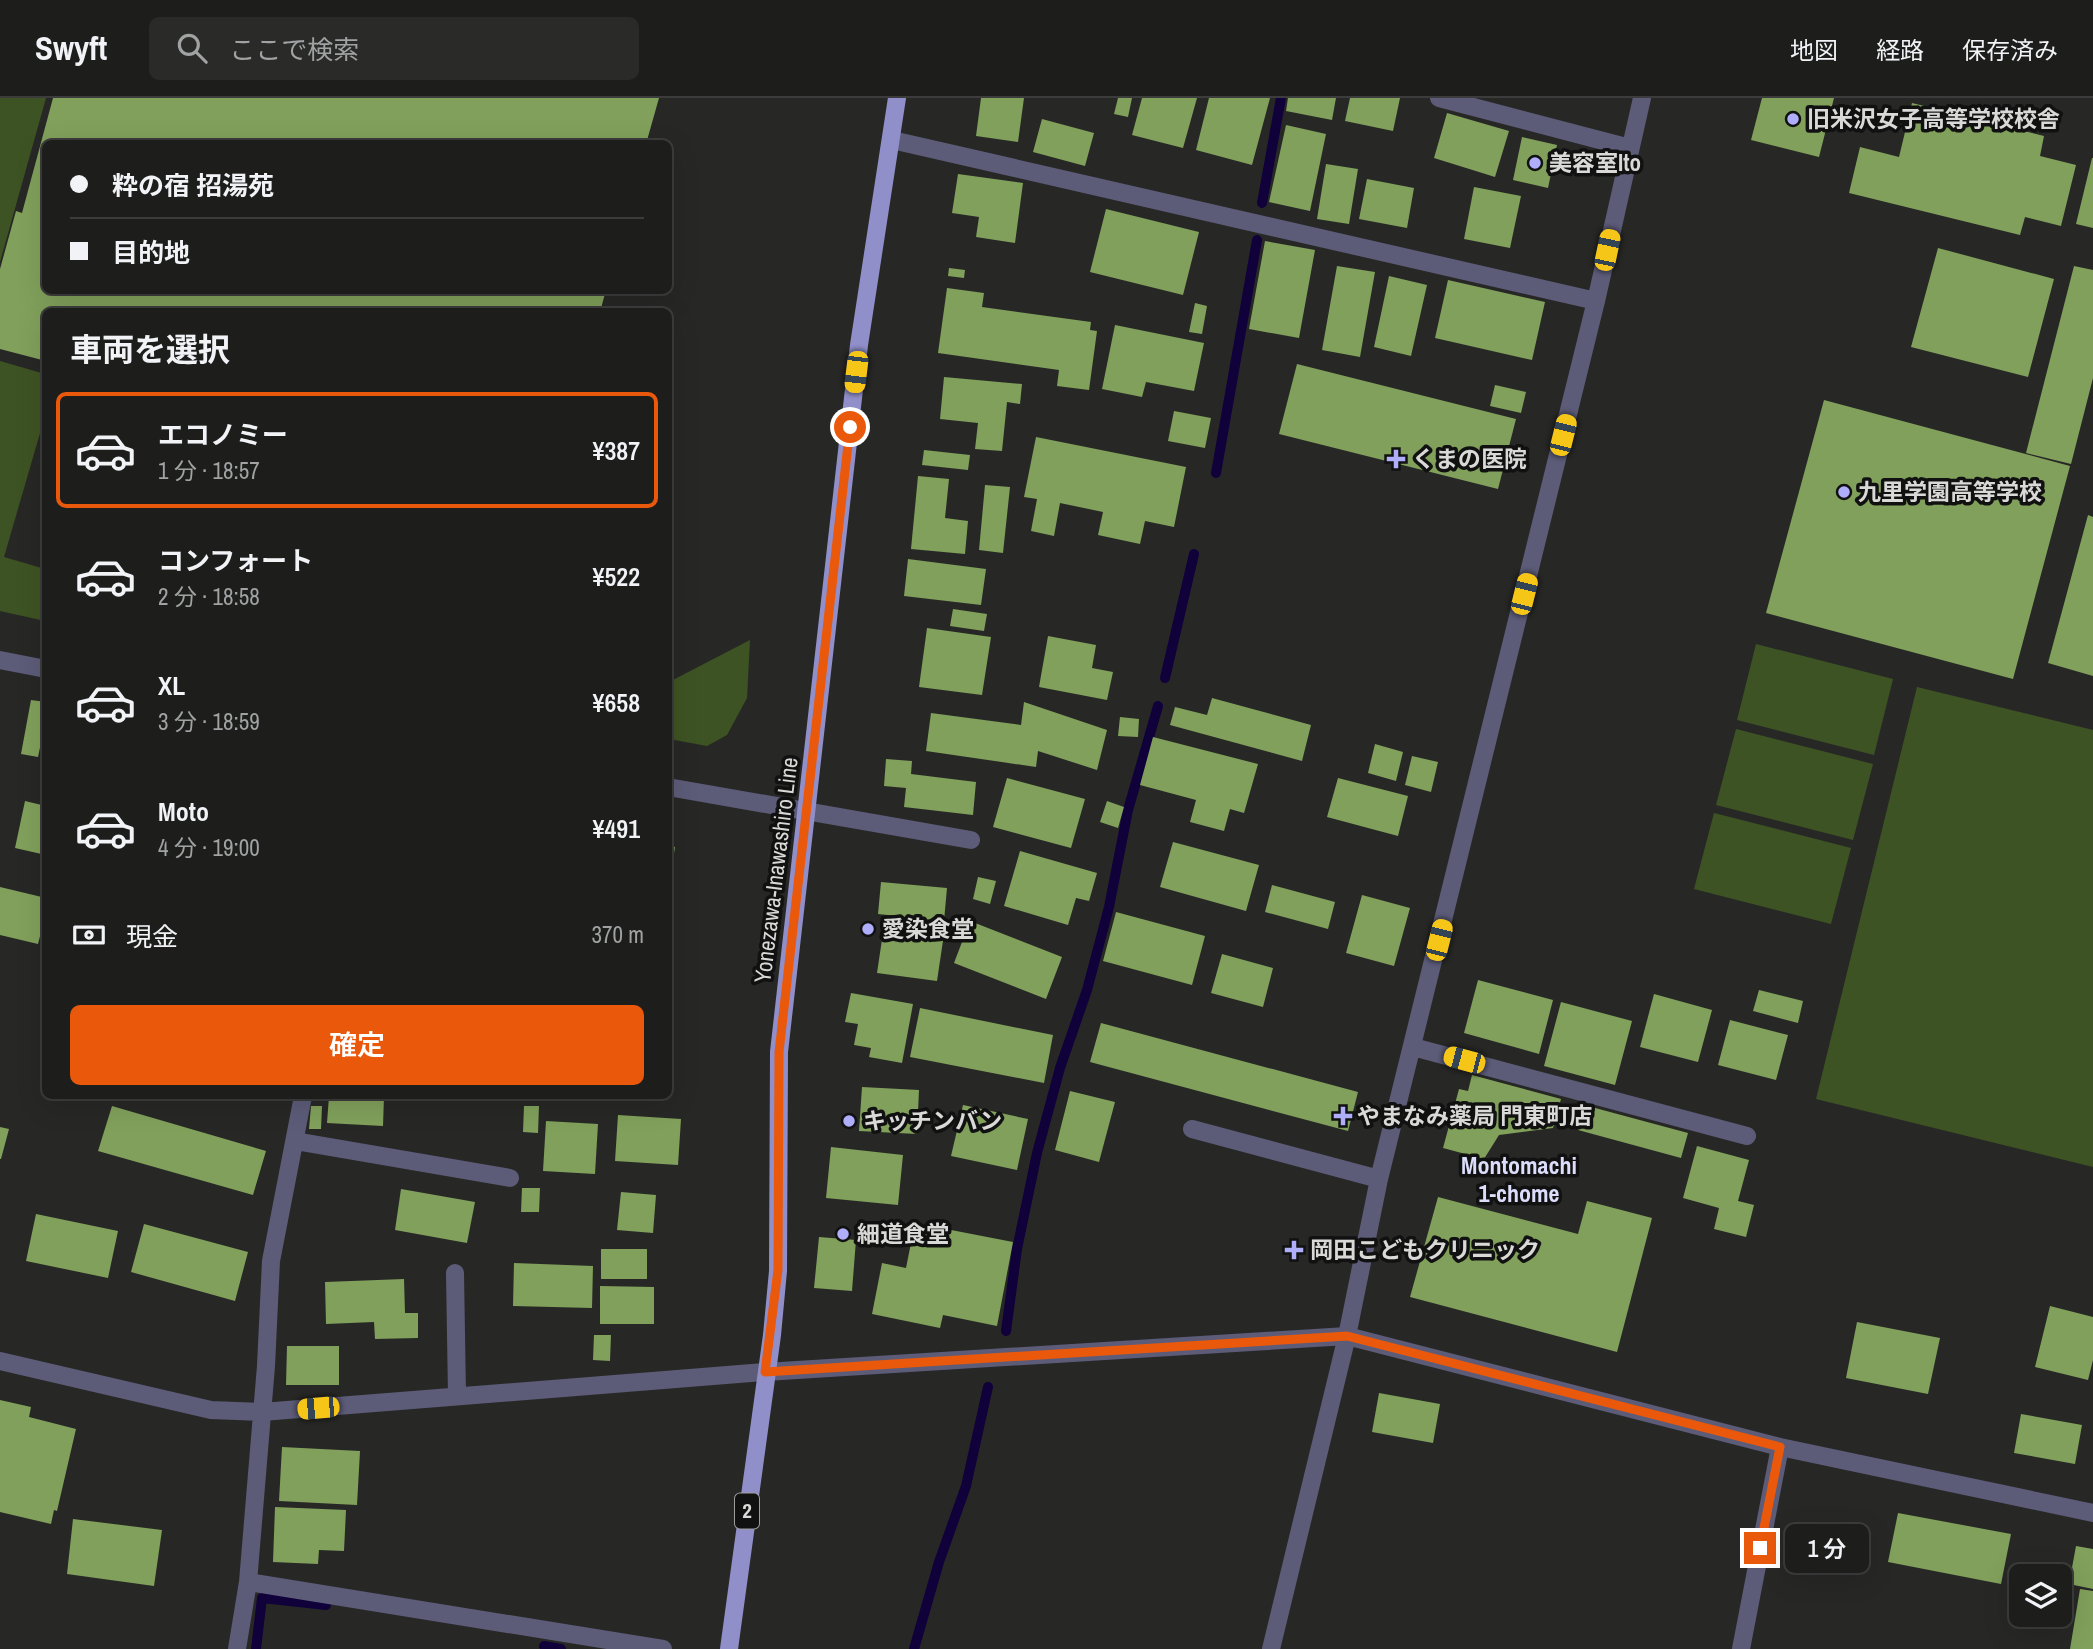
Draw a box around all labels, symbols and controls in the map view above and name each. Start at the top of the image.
search box [149,17,639,80]
text: Swyft [35,26,107,70]
icon: search [173,29,211,67]
text: ここで検索 [229,32,359,67]
text: 地図 [1790,34,1838,66]
text: 経路 [1876,34,1924,66]
text: 保存済み [1962,34,2058,66]
place label: 旧米沢女子高等学校校舎 [1807,103,2060,134]
marker: 旧米沢女子高等学校校舎 [1785,111,1801,127]
place label: 美容室Ito [1549,147,1641,178]
marker: 美容室Ito [1527,155,1543,171]
text: 粋の宿 招湯苑 [112,168,274,203]
car [1593,227,1622,273]
text: 目的地 [112,235,190,270]
text: 車両を選択 [70,328,230,371]
car [844,350,869,394]
route start [834,411,866,443]
car [1548,412,1579,458]
text: エコノミー [158,417,288,452]
icon: car [74,419,137,482]
text: ¥387 [593,433,640,468]
place label: くまの医院 [1412,443,1527,474]
marker: くまの医院 [1386,449,1406,469]
text: 1 分 · 18:57 [158,455,260,486]
place label: 九里学園高等学校 [1858,476,2042,507]
marker: 九里学園高等学校 [1836,484,1852,500]
text: コンフォート [158,543,313,578]
icon: car [74,545,137,608]
text: ¥522 [593,559,640,594]
car [1509,571,1540,617]
text: 2 分 · 18:58 [158,581,260,612]
text: XL [158,668,185,703]
icon: car [74,671,137,734]
text: ¥658 [593,685,640,720]
text: 3 分 · 18:59 [158,706,260,737]
street label: Yonezawa-Inawashiro Line [746,755,805,985]
text: Moto [158,794,209,829]
icon: car [74,797,137,860]
text: ¥491 [593,811,640,846]
text: 4 分 · 19:00 [158,832,260,863]
place label: 愛染食堂 [882,913,974,944]
icon: cash [70,916,108,954]
car [1424,917,1455,963]
text: 現金 [126,919,178,954]
text: 370 m [592,919,644,950]
marker: 愛染食堂 [860,921,876,937]
button: 確定 [70,1005,644,1085]
car [1441,1044,1488,1076]
place label: やまなみ薬局 門東町店 [1357,1100,1592,1131]
place label: キッチンバン [863,1105,1002,1136]
marker: やまなみ薬局 門東町店 [1335,1108,1351,1124]
marker: キッチンバン [841,1113,857,1129]
district label: Montomachi 1-chome [1461,1149,1577,1209]
place label: 細道食堂 [857,1218,949,1249]
marker: 細道食堂 [835,1226,851,1242]
place label: 岡田こどもクリニック [1310,1234,1540,1265]
marker: 岡田こどもクリニック [1284,1240,1304,1260]
car [297,1396,340,1420]
road number: 2 [735,1494,759,1528]
callout: 1 分 [1784,1524,1868,1572]
route end [1744,1532,1776,1564]
text: 1 分 [1808,1533,1846,1564]
map controls [2009,1564,2072,1627]
button: layers [2009,1564,2072,1627]

